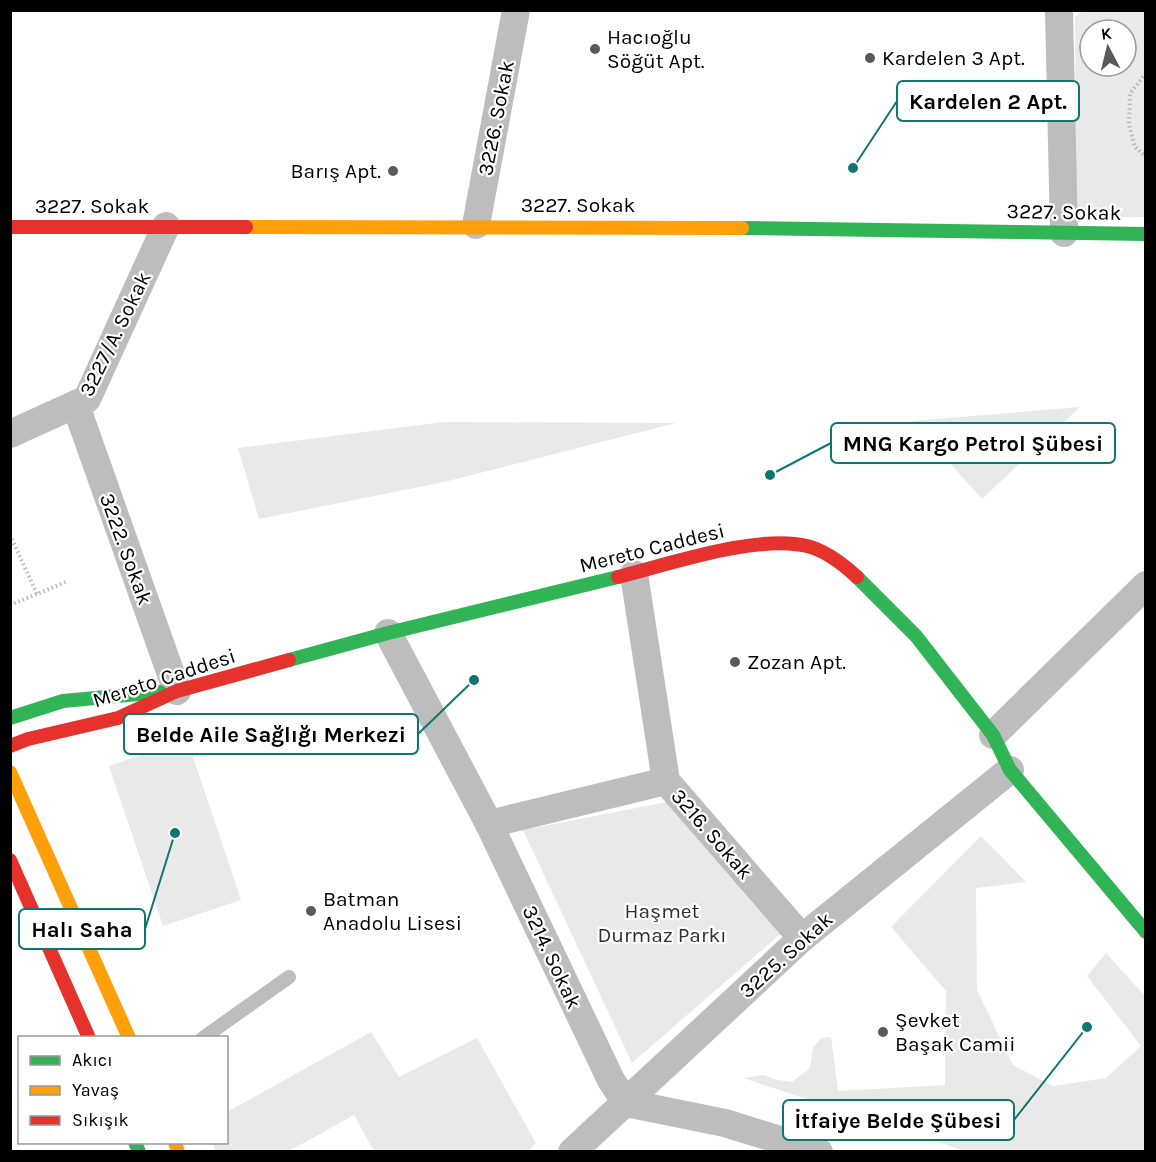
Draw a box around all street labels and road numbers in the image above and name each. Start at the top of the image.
street label: 3226. Sokak [473,58,519,178]
street label: 3227. Sokak [521,193,636,217]
street label: 3227. Sokak [35,194,150,218]
street label: 3227. Sokak [1006,199,1122,225]
street label: 3227/A. Sokak [74,268,156,400]
street label: 3222. Sokak [95,490,157,608]
street label: Mereto Caddesi [577,518,727,578]
street label: Mereto Caddesi [90,644,238,712]
street label: 3216. Sokak [666,784,758,884]
street label: 3214. Sokak [518,901,586,1013]
street label: 3225. Sokak [735,907,838,1003]

